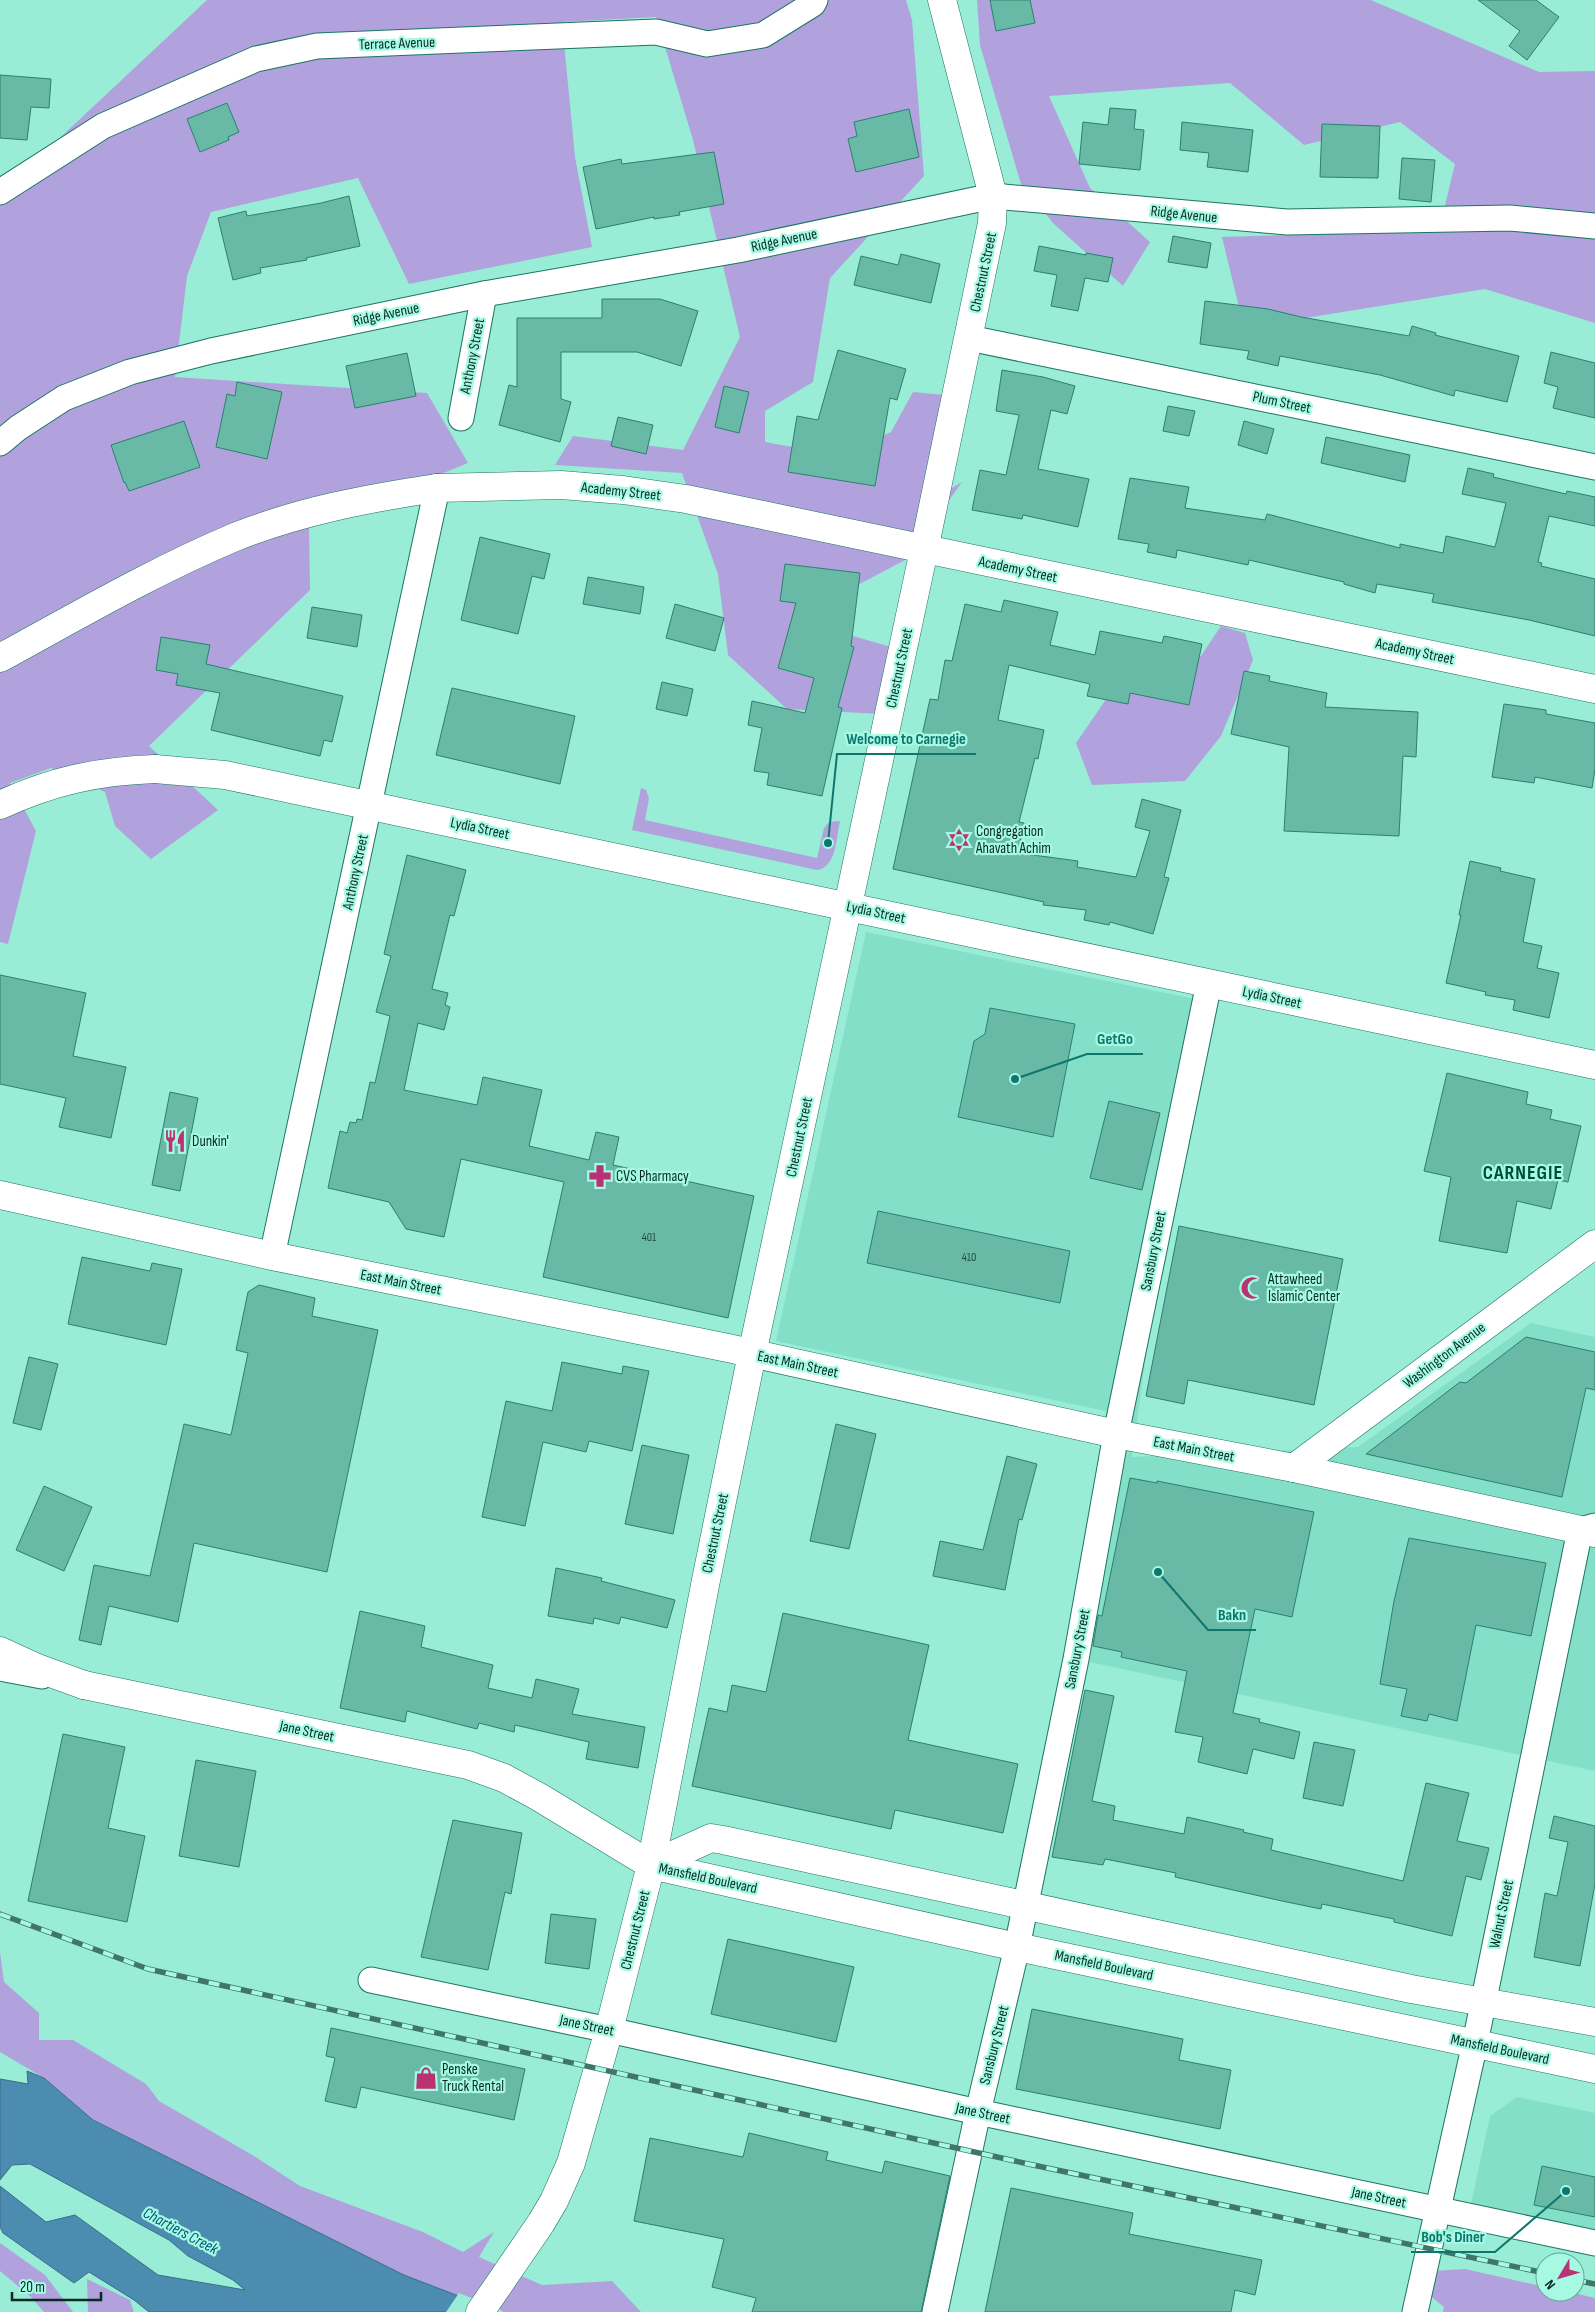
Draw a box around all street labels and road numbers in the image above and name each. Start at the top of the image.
street label: Terrace Avenue [359,33,435,54]
street label: Ridge Avenue [1150,202,1218,227]
street label: Ridge Avenue [749,224,819,257]
street label: Chestnut Street [966,230,1001,314]
street label: Ridge Avenue [351,298,421,331]
street label: Anthony Street [456,316,489,397]
street label: Plum Street [1251,387,1313,418]
street label: Academy Street [579,478,662,505]
street label: Academy Street [976,552,1059,587]
street label: Chestnut Street [882,626,917,710]
street label: Academy Street [1373,634,1456,669]
street label: Lydia Street [449,813,511,844]
street label: Anthony Street [338,832,373,913]
street label: Lydia Street [845,897,907,928]
street label: Lydia Street [1241,982,1303,1013]
street label: Chestnut Street [782,1095,817,1179]
street label: Sansbury Street [1136,1209,1171,1293]
street label: East Main Street [359,1265,443,1300]
street label: Washington Avenue [1399,1318,1489,1393]
street label: East Main Street [756,1347,840,1382]
street label: East Main Street [1152,1432,1236,1467]
street label: Chestnut Street [698,1491,733,1575]
street label: Sansbury Street [1060,1607,1095,1691]
street label: Jane Street [277,1716,336,1747]
street label: Mansfield Boulevard [657,1859,759,1898]
street label: Walnut Street [1485,1878,1518,1950]
street label: Chestnut Street [616,1888,655,1972]
street label: Mansfield Boulevard [1053,1946,1155,1985]
street label: Sansbury Street [975,2003,1014,2087]
street label: Jane Street [557,2010,616,2041]
street label: Mansfield Boulevard [1449,2030,1551,2069]
street label: Jane Street [953,2098,1012,2129]
street label: Jane Street [1349,2182,1408,2213]

